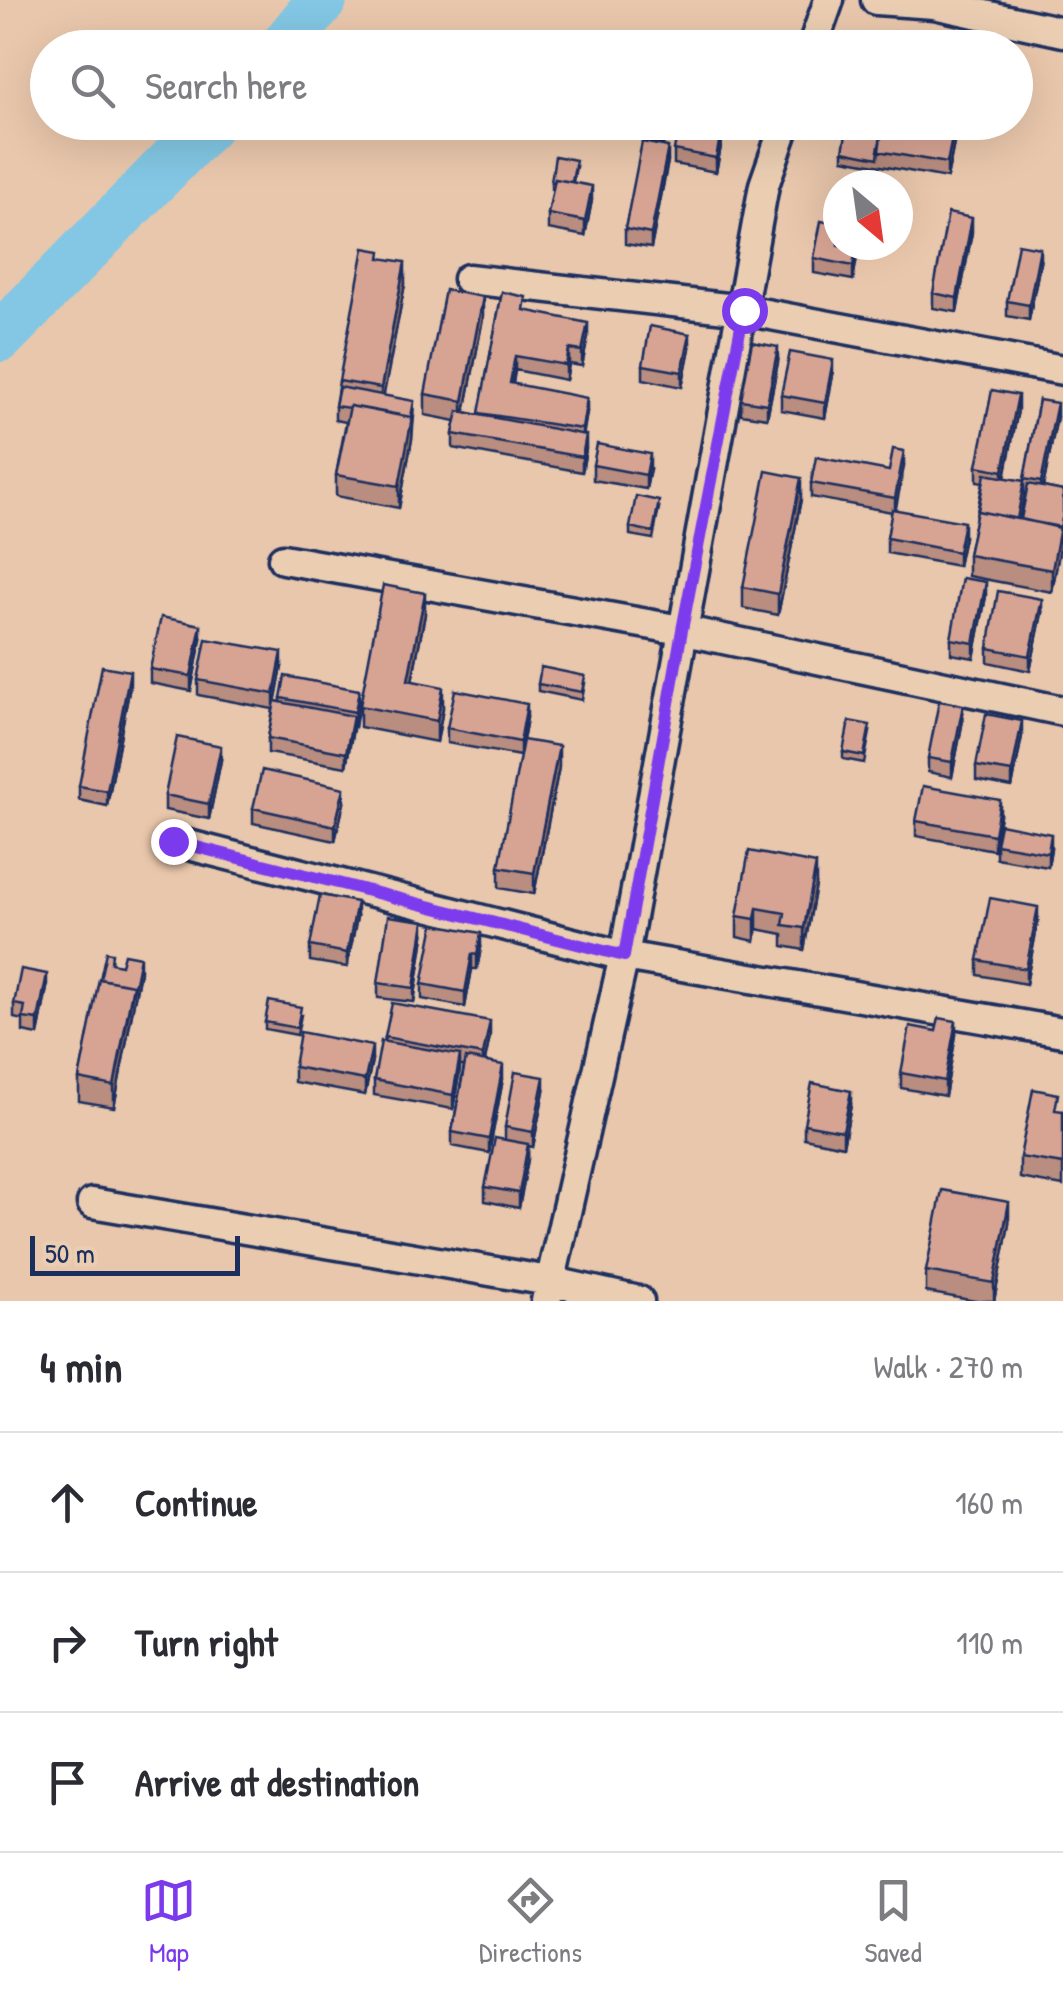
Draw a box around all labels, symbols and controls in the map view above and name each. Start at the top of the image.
search box [30,30,1033,140]
icon: search [65,58,120,113]
text: Search here [145,59,307,111]
north arrow [823,170,913,260]
route start [722,288,768,334]
route end [151,819,197,865]
scale bar [30,1231,240,1276]
text: 50 m [45,1234,95,1272]
text: 4 min [40,1338,122,1395]
text: Walk · 270 m [874,1345,1023,1388]
icon: ahead [40,1475,95,1530]
text: Continue [135,1476,257,1528]
text: 160 m [955,1481,1023,1524]
icon: right [40,1615,95,1670]
text: Turn right [135,1616,278,1668]
text: 110 m [956,1621,1023,1664]
icon: arrive [40,1755,95,1810]
text: Arrive at destination [135,1756,419,1808]
tab: Map [141,1873,196,1971]
tab: Directions [479,1873,582,1971]
tab: Saved [865,1873,922,1971]

